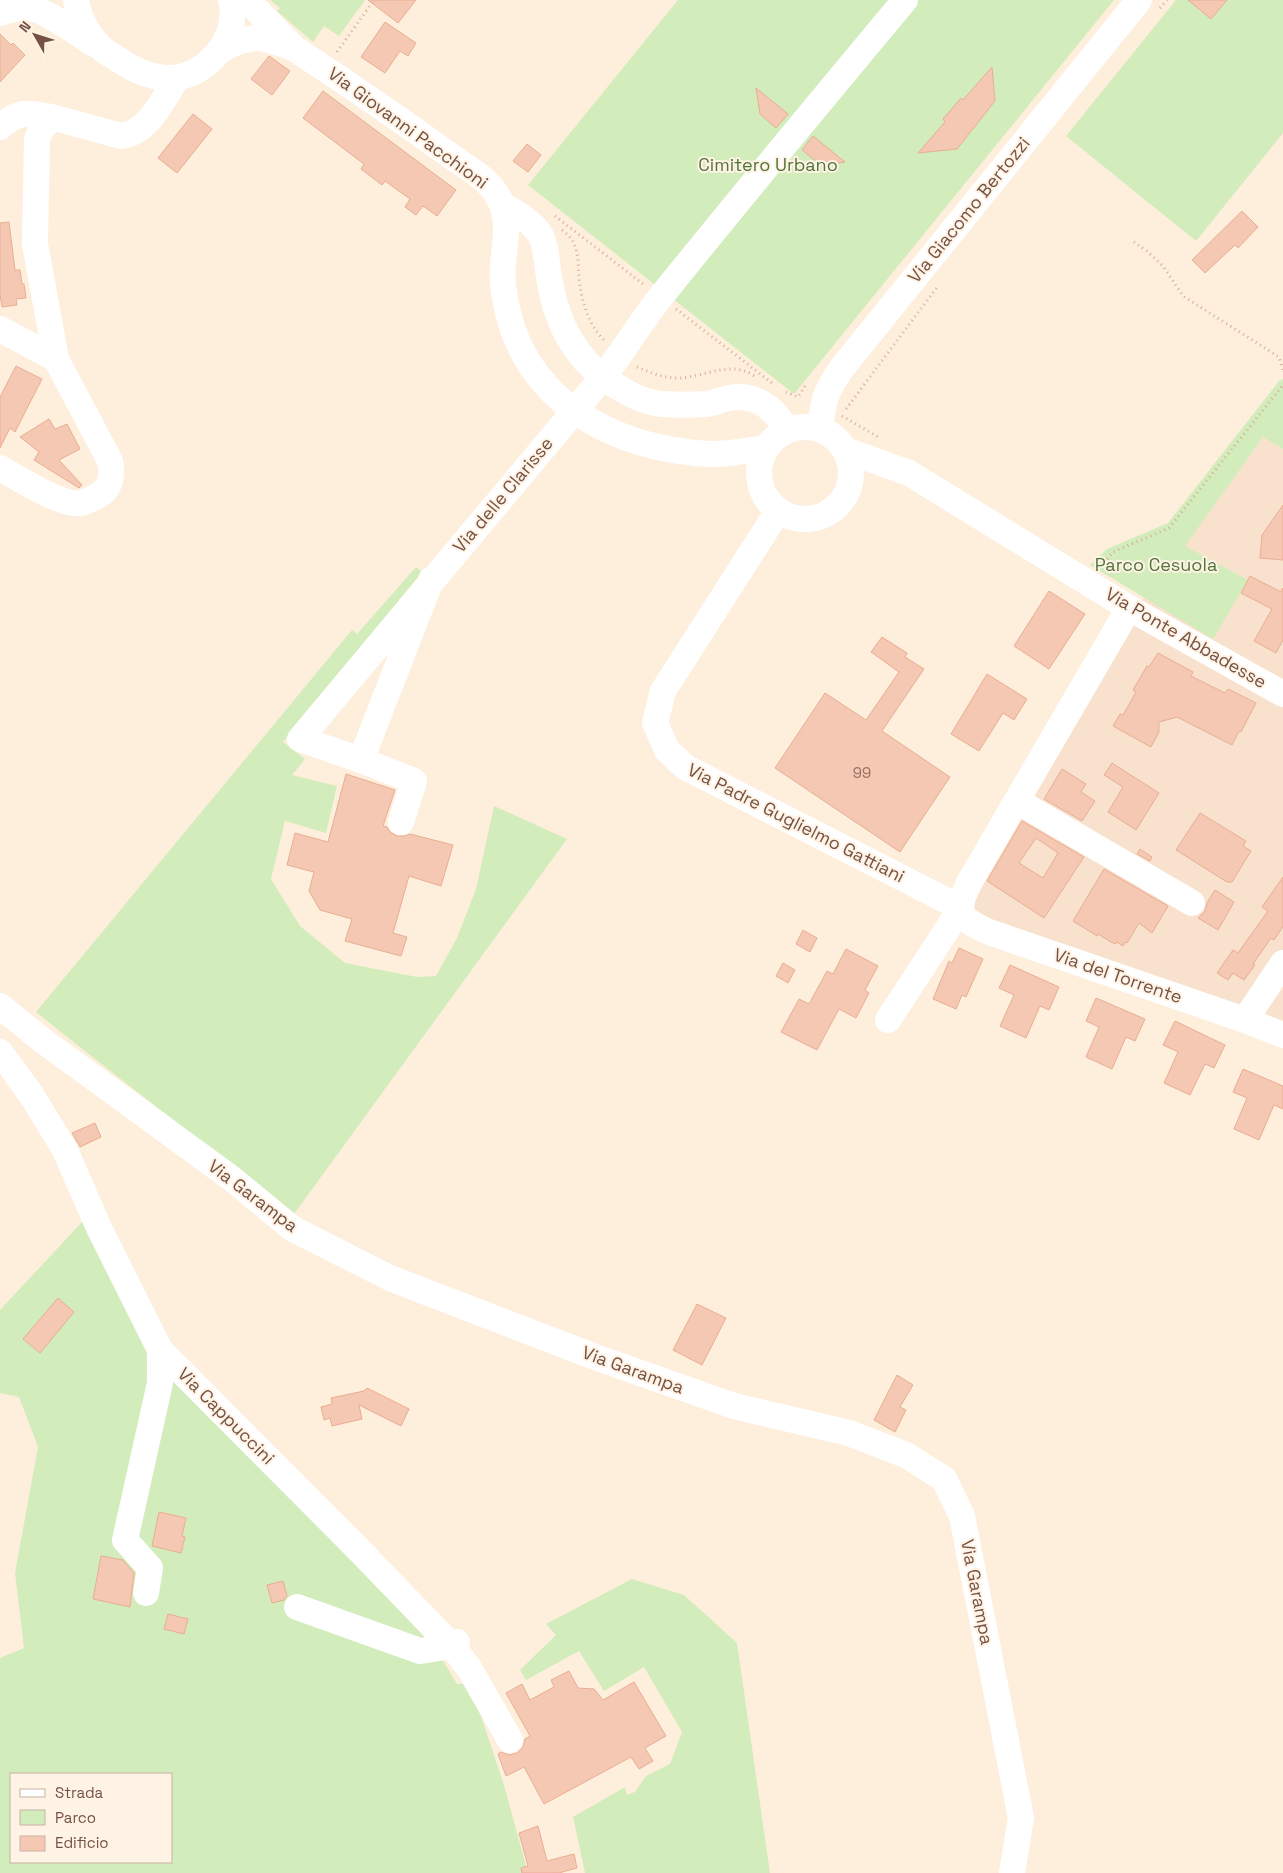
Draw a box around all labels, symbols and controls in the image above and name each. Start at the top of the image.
north arrow [10,10,60,60]
text: N [15,18,35,36]
street label: Via Giovanni Pacchioni [324,62,493,194]
street label: Via Giacomo Bertozzi [903,132,1035,287]
park label: Cimitero Urbano [698,153,838,176]
street label: Via delle Clarisse [448,432,558,557]
park label: Parco Cesuola [1095,553,1217,576]
street label: Via Ponte Abbadesse [1101,582,1271,693]
street label: Via Padre Guglielmo Gattiani [684,758,909,887]
house number: 99 [853,763,871,782]
street label: Via del Torrente [1051,943,1186,1008]
street label: Via Garampa [204,1154,303,1237]
street label: Via Garampa [579,1340,687,1399]
street label: Via Cappuccini [173,1362,280,1469]
street label: Via Garampa [956,1537,999,1647]
legend [10,1773,172,1863]
text: Strada [55,1783,104,1802]
text: Parco [55,1808,96,1827]
text: Edificio [55,1833,109,1852]

